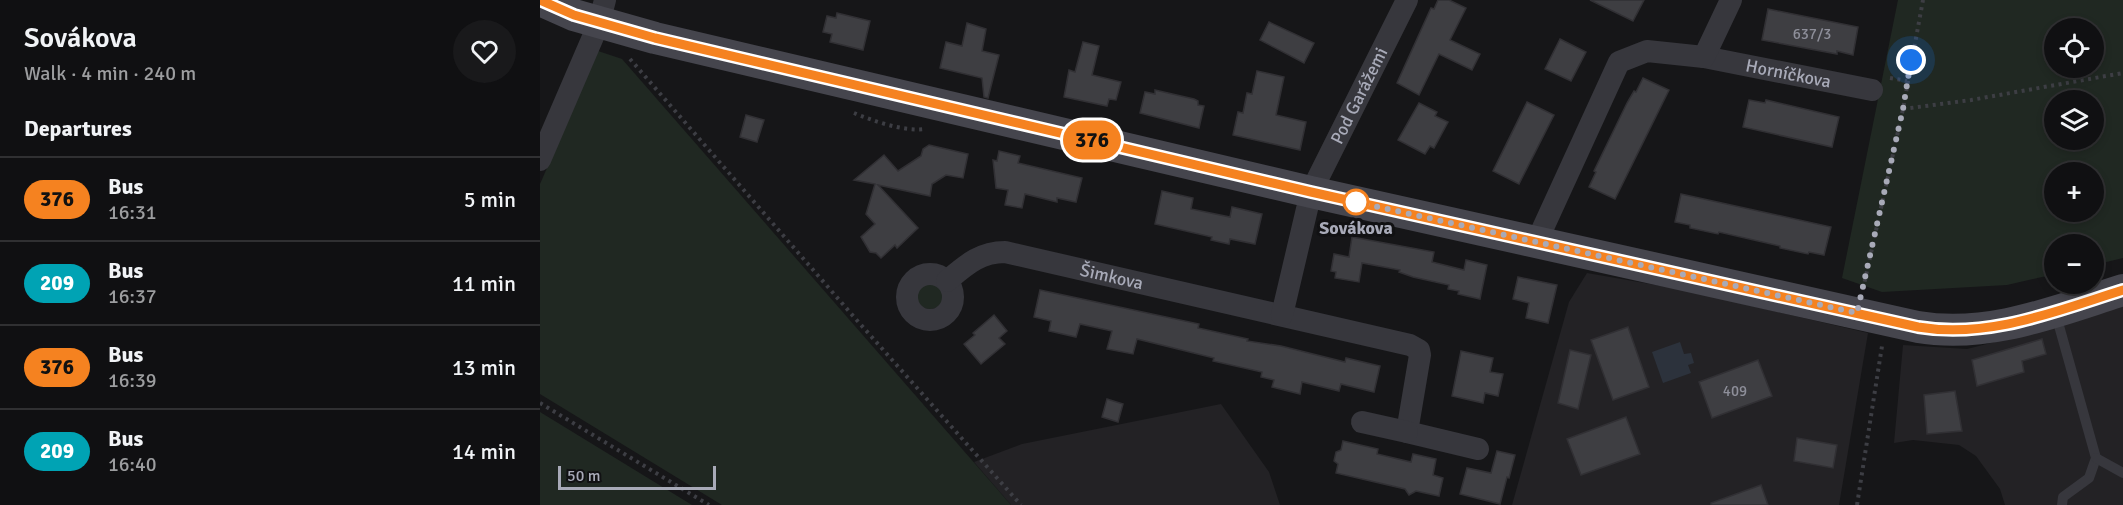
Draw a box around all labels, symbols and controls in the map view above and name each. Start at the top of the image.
map controls [2044,18,2104,294]
button: locate [2044,18,2104,78]
button: heart [453,20,516,83]
text: Sovákova [24,21,137,55]
house number: 637/3 [1793,25,1831,43]
street label: Pod Garážemi [1326,44,1392,148]
your location [1896,45,1926,75]
street label: Horníčkova [1744,54,1833,93]
text: Walk · 4 min · 240 m [24,61,196,86]
button: layers [2044,90,2104,150]
text: Departures [24,115,132,142]
line badge: 376 [1058,120,1126,160]
text: 376 [1075,127,1109,153]
button: + [2044,162,2104,222]
text: Bus [108,173,143,200]
text: 376 [40,186,74,212]
text: 5 min [464,186,516,213]
marker: Sovákova [1343,189,1369,215]
text: 16:31 [108,200,157,225]
place label: Sovákova [1319,217,1393,239]
button: − [2044,234,2104,294]
text: Bus [108,257,143,284]
street label: Šimkova [1078,259,1146,294]
text: 209 [40,270,74,296]
text: 11 min [452,270,516,297]
text: 16:37 [108,284,157,309]
text: Bus [108,341,143,368]
text: 376 [40,354,74,380]
text: 13 min [452,354,516,381]
text: 16:39 [108,368,157,393]
house number: 409 [1723,382,1747,400]
text: Bus [108,425,143,452]
text: 209 [40,438,74,464]
text: 14 min [452,438,516,465]
text: 16:40 [108,452,157,477]
scale bar [558,463,716,490]
text: 50 m [567,466,601,486]

